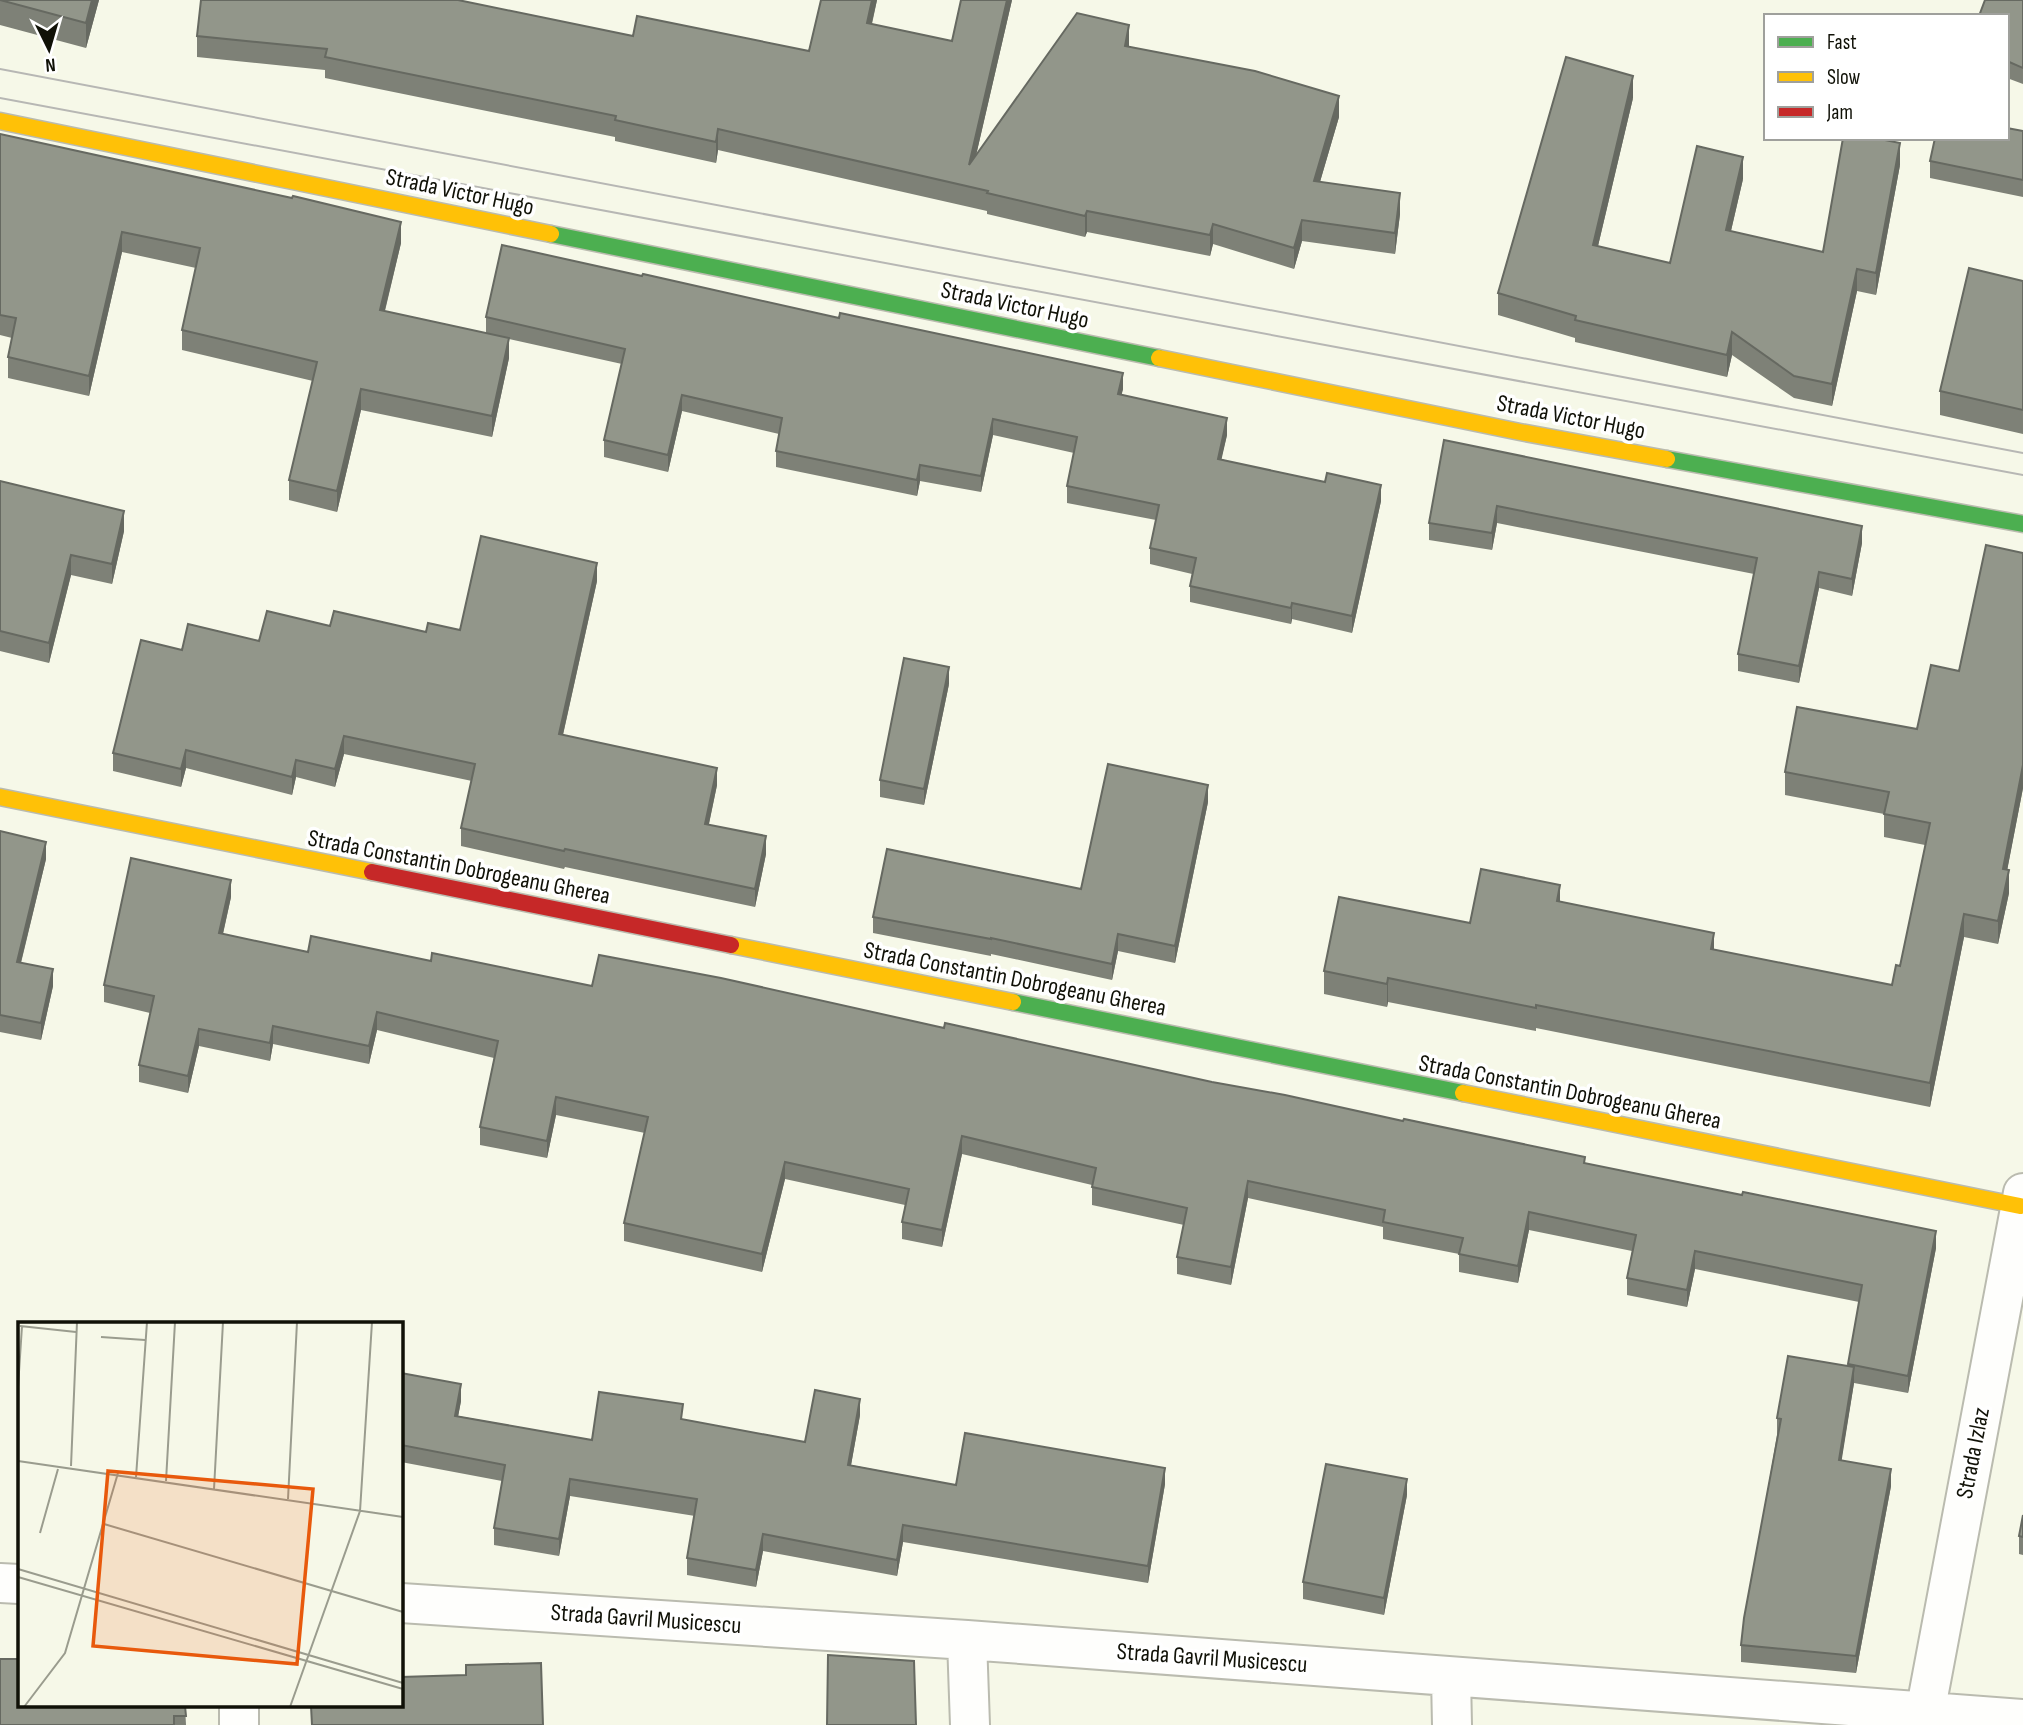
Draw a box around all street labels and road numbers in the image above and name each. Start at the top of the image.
street label: Strada Victor Hugo [383,162,537,222]
street label: Strada Victor Hugo [938,275,1092,335]
street label: Strada Victor Hugo [1494,388,1648,446]
street label: Strada Constantin Dobrogeanu Gherea [305,823,613,911]
street label: Strada Constantin Dobrogeanu Gherea [861,935,1169,1023]
street label: Strada Constantin Dobrogeanu Gherea [1416,1048,1724,1136]
street label: Strada Izlaz [1950,1405,1996,1501]
street label: Strada Gavril Musicescu [550,1598,742,1640]
street label: Strada Gavril Musicescu [1116,1637,1308,1679]

